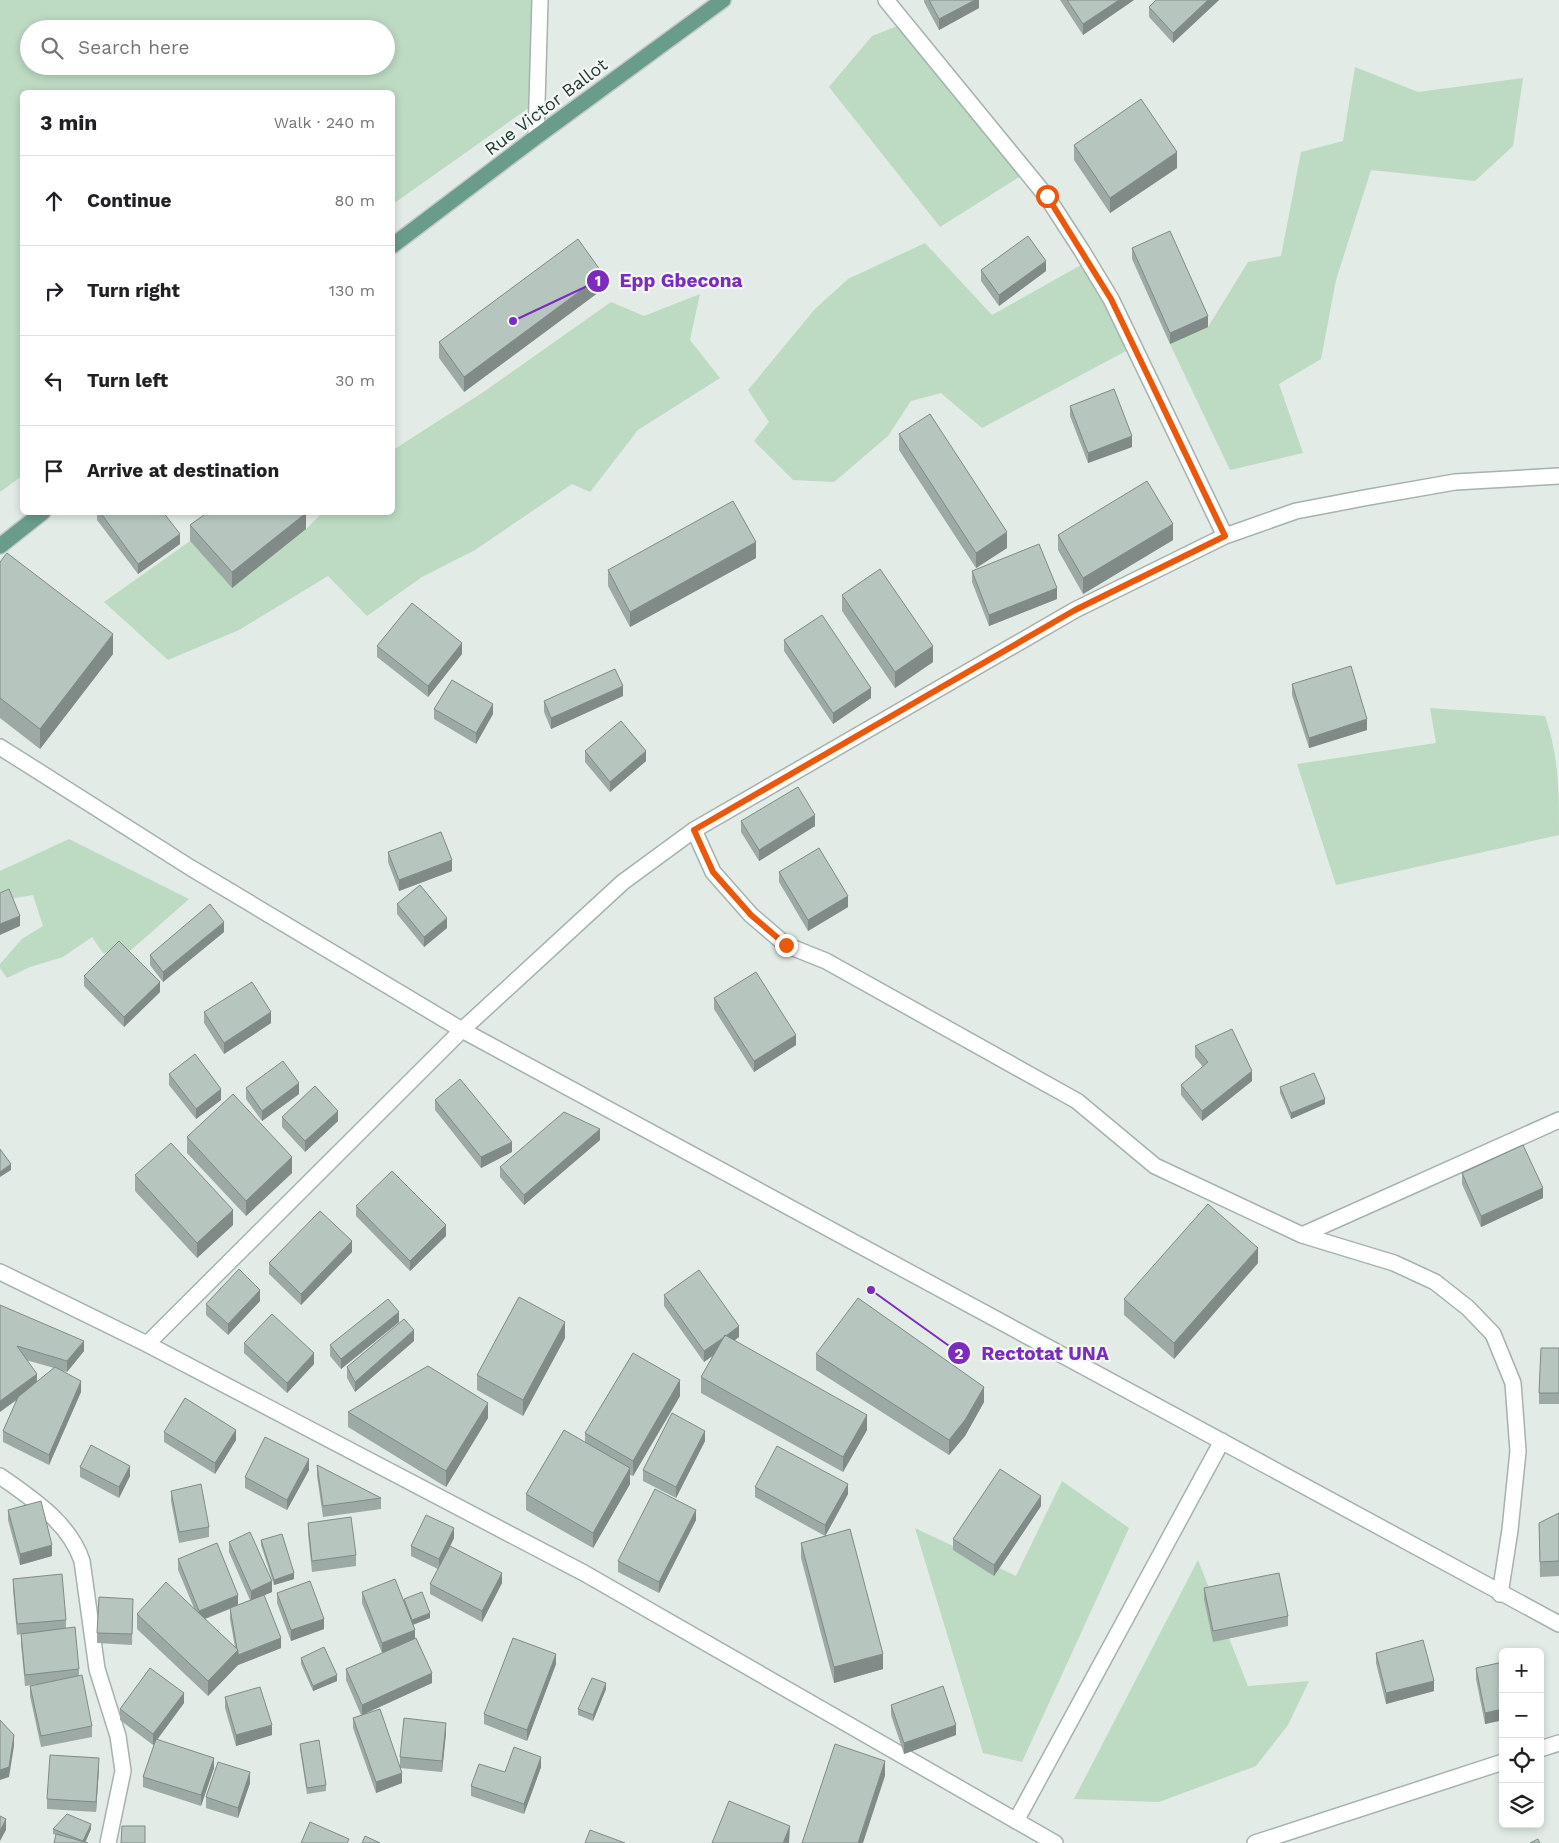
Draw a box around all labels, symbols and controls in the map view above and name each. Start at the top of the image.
search box [20,20,395,75]
icon: search [38,34,66,62]
text: Search here [78,36,189,59]
street label: Rue Victor Ballot [480,53,611,159]
text: 3 min [40,110,97,135]
text: Walk · 240 m [274,113,375,132]
route start [1036,185,1059,208]
icon: ahead [40,187,68,215]
text: Continue [87,189,171,212]
text: 80 m [334,191,375,210]
callout: Epp Gbecona [585,264,753,298]
text: Epp Gbecona [620,269,742,292]
text: 1 [595,272,601,290]
icon: right [40,277,68,305]
text: Turn right [87,279,180,302]
text: 130 m [329,281,375,300]
icon: left [40,367,68,395]
text: Turn left [87,369,168,392]
text: 30 m [335,371,375,390]
icon: arrive [40,457,68,485]
text: Arrive at destination [87,459,279,482]
route end [775,934,798,957]
callout: Rectotat UNA [946,1336,1119,1370]
text: Rectotat UNA [981,1342,1109,1365]
text: 2 [955,1345,964,1363]
map controls [1499,1648,1544,1828]
button: + [1499,1648,1544,1693]
button: − [1499,1693,1544,1738]
button: locate [1499,1738,1544,1783]
button: layers [1499,1783,1544,1828]

